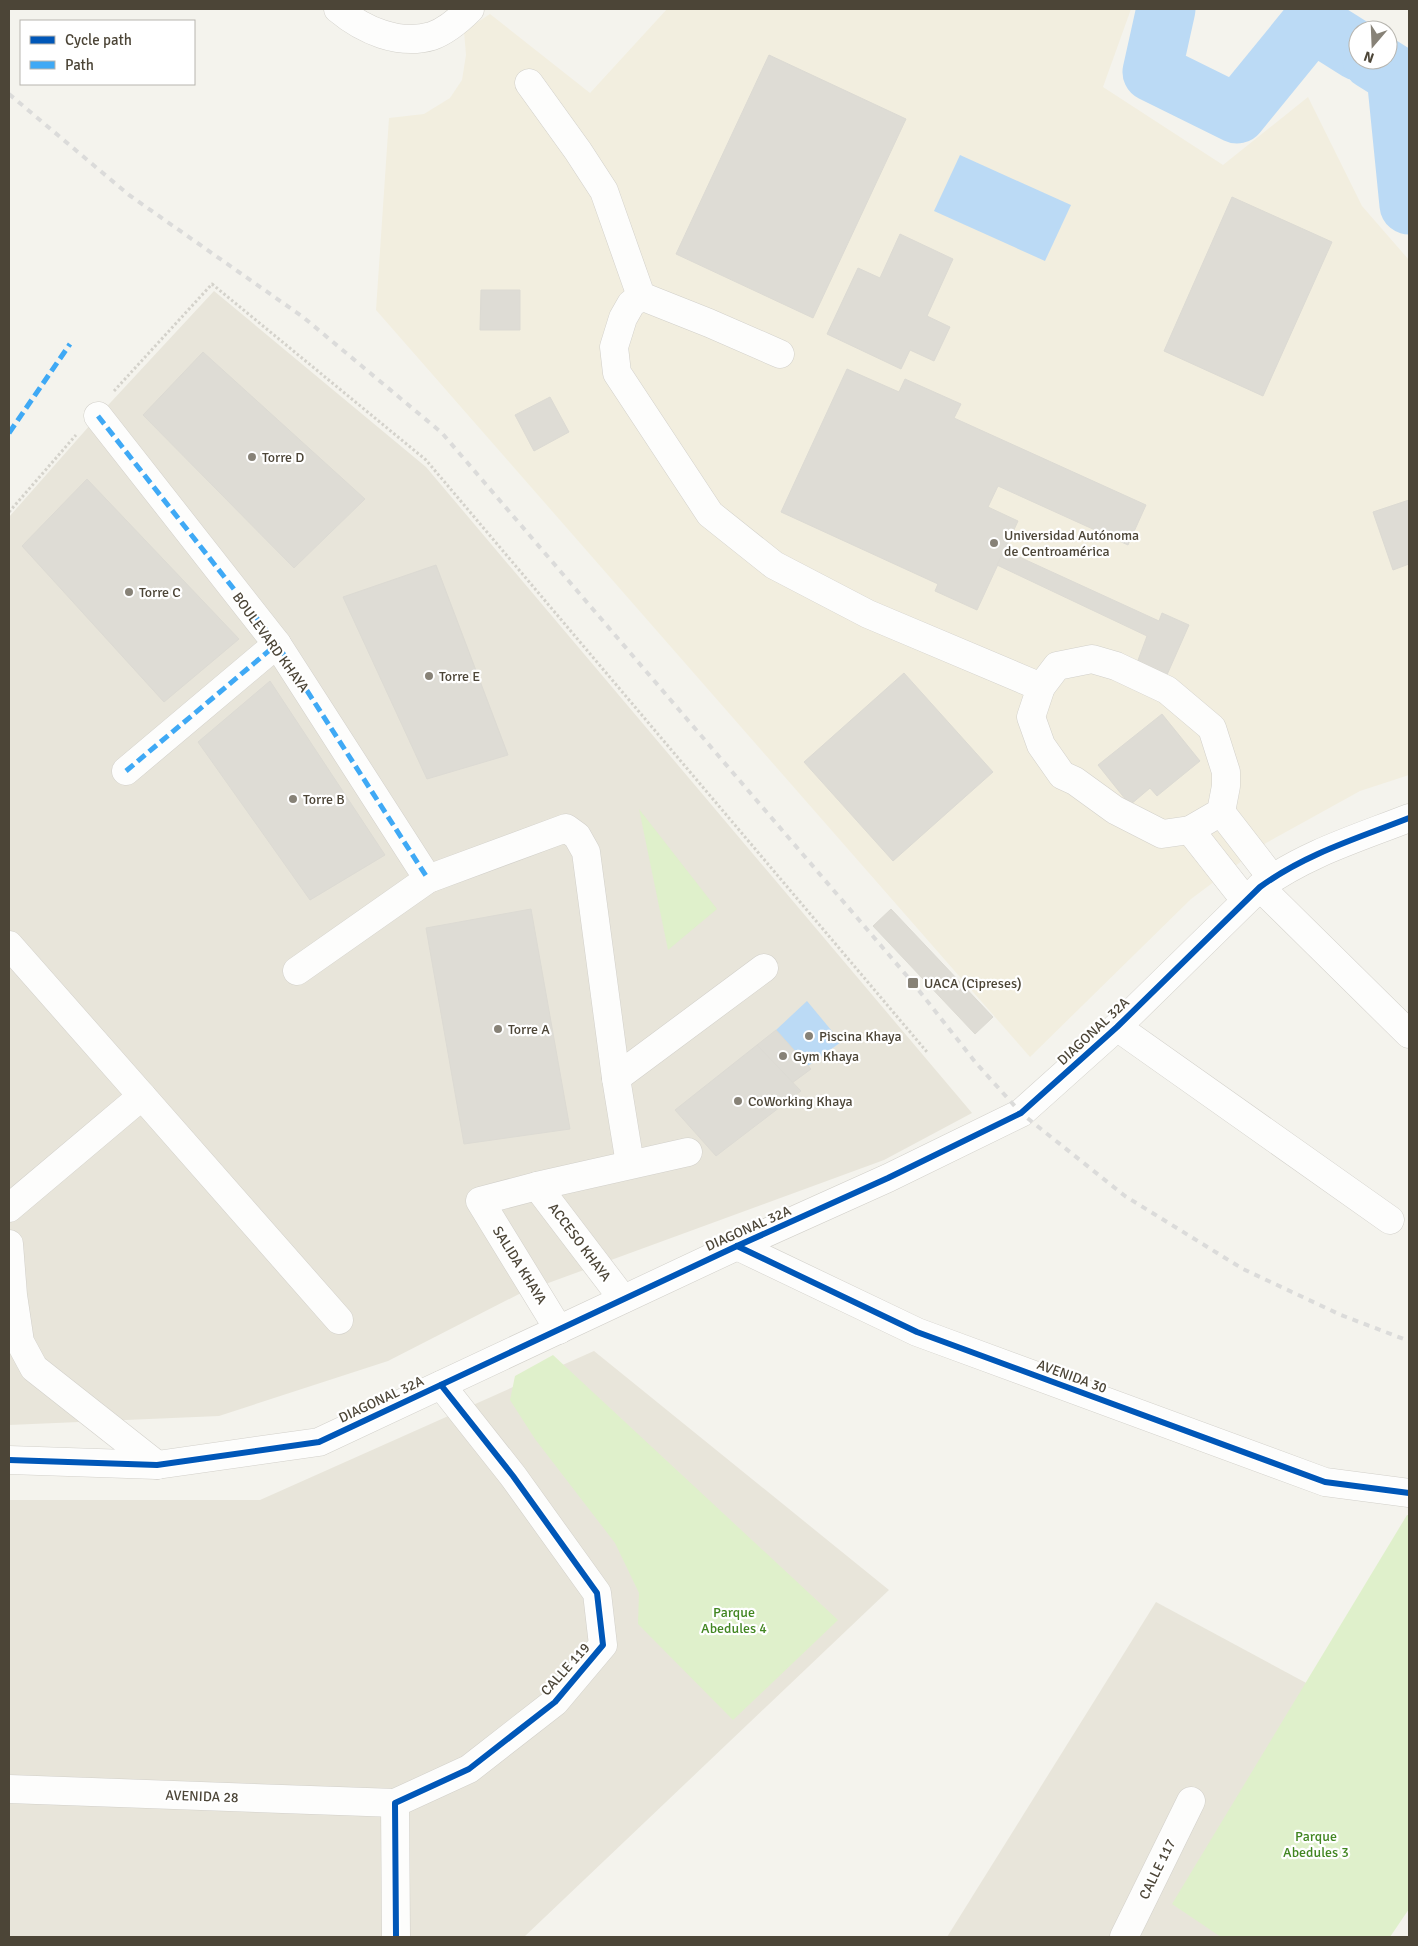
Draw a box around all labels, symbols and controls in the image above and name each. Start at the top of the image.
legend [20,20,195,85]
north arrow [1348,20,1398,70]
text: Cycle path [65,31,132,49]
text: N [1362,47,1376,66]
text: Path [65,56,94,74]
place label: Torre D [262,449,304,466]
marker: Torre D [246,451,258,463]
place label: Universidad Autónoma de Centroamérica [1004,527,1139,560]
marker: Universidad Autónoma de Centroamérica [988,537,1000,549]
place label: Torre C [139,584,181,601]
marker: Torre C [123,586,135,598]
street label: BOULEVARD KHAYA [229,589,313,696]
place label: Torre E [439,668,480,685]
marker: Torre E [423,670,435,682]
place label: Torre B [303,791,345,808]
marker: Torre B [287,793,299,805]
place label: UACA (Cipreses) [924,975,1022,992]
marker: UACA (Cipreses) [906,976,920,990]
street label: DIAGONAL 32A [1054,994,1133,1069]
place label: Torre A [508,1021,550,1038]
marker: Torre A [492,1023,504,1035]
place label: Piscina Khaya [819,1028,902,1045]
marker: Piscina Khaya [803,1030,815,1042]
place label: Gym Khaya [793,1048,859,1065]
marker: Gym Khaya [777,1050,789,1062]
place label: CoWorking Khaya [748,1093,853,1110]
marker: CoWorking Khaya [732,1095,744,1107]
street label: ACCESO KHAYA [545,1200,615,1285]
street label: DIAGONAL 32A [703,1202,794,1255]
street label: SALIDA KHAYA [489,1223,551,1308]
street label: AVENIDA 30 [1035,1356,1109,1397]
street label: DIAGONAL 32A [336,1372,427,1427]
park label: Parque Abedules 4 [701,1604,767,1637]
street label: CALLE 119 [537,1639,593,1699]
street label: AVENIDA 28 [165,1787,239,1806]
park label: Parque Abedules 3 [1283,1828,1349,1861]
street label: CALLE 117 [1136,1836,1179,1902]

